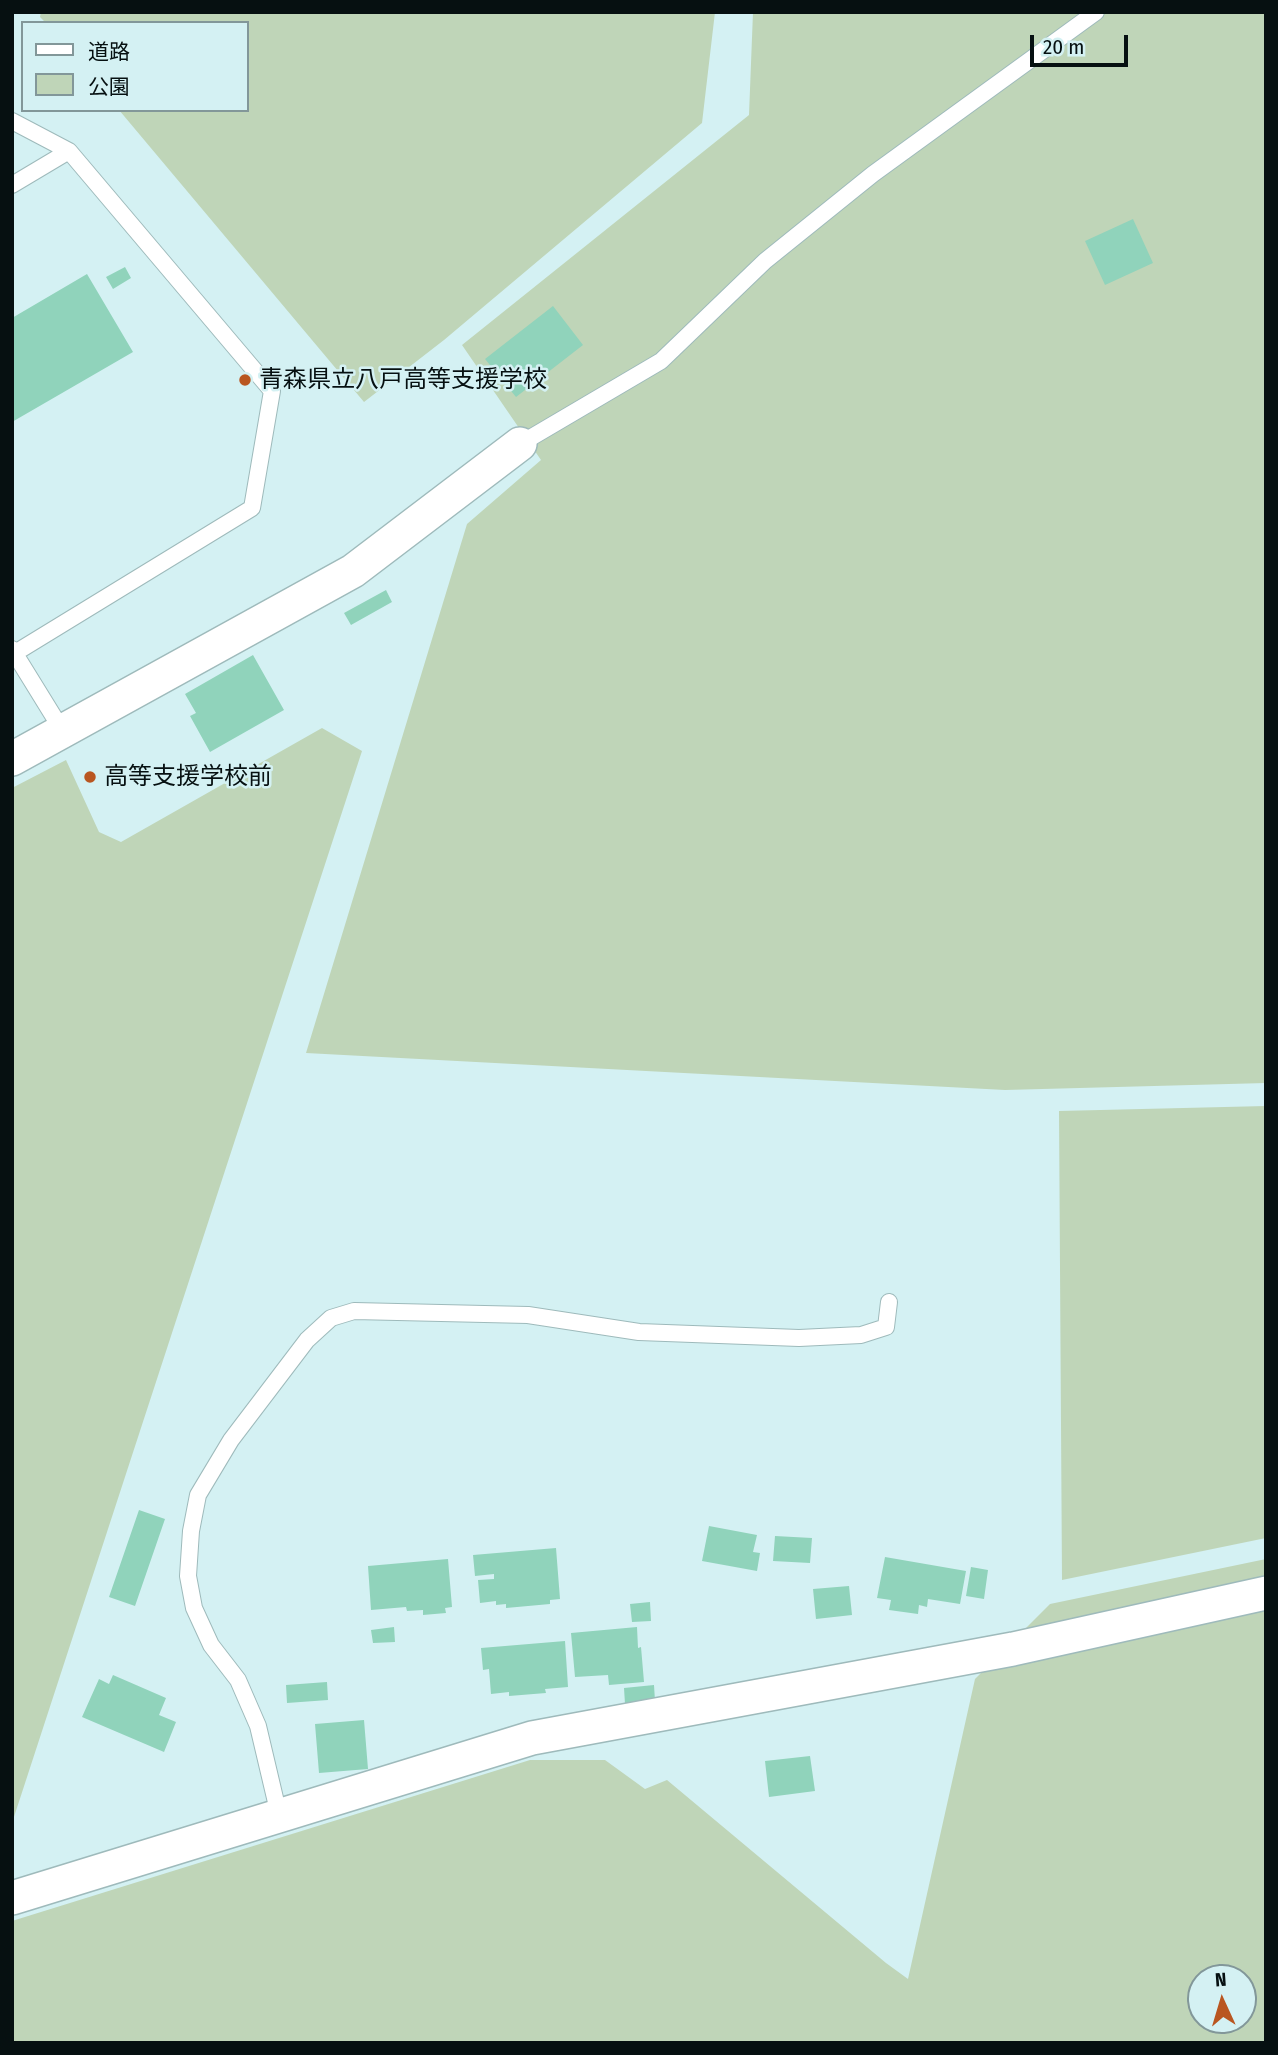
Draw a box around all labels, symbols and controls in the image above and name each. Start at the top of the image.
legend [21,21,248,112]
scale bar [1033,21,1131,65]
text: 20 m [1043,34,1084,60]
text: 道路 [88,39,130,65]
text: 公園 [88,74,130,100]
place label: 青森県立八戸高等支援学校 [259,366,547,394]
marker: 青森県立八戸高等支援学校 [237,372,253,388]
place label: 高等支援学校前 [104,763,272,791]
marker: 高等支援学校前 [82,769,98,785]
north arrow [1187,1964,1257,2034]
text: N [1214,1968,1227,1991]

